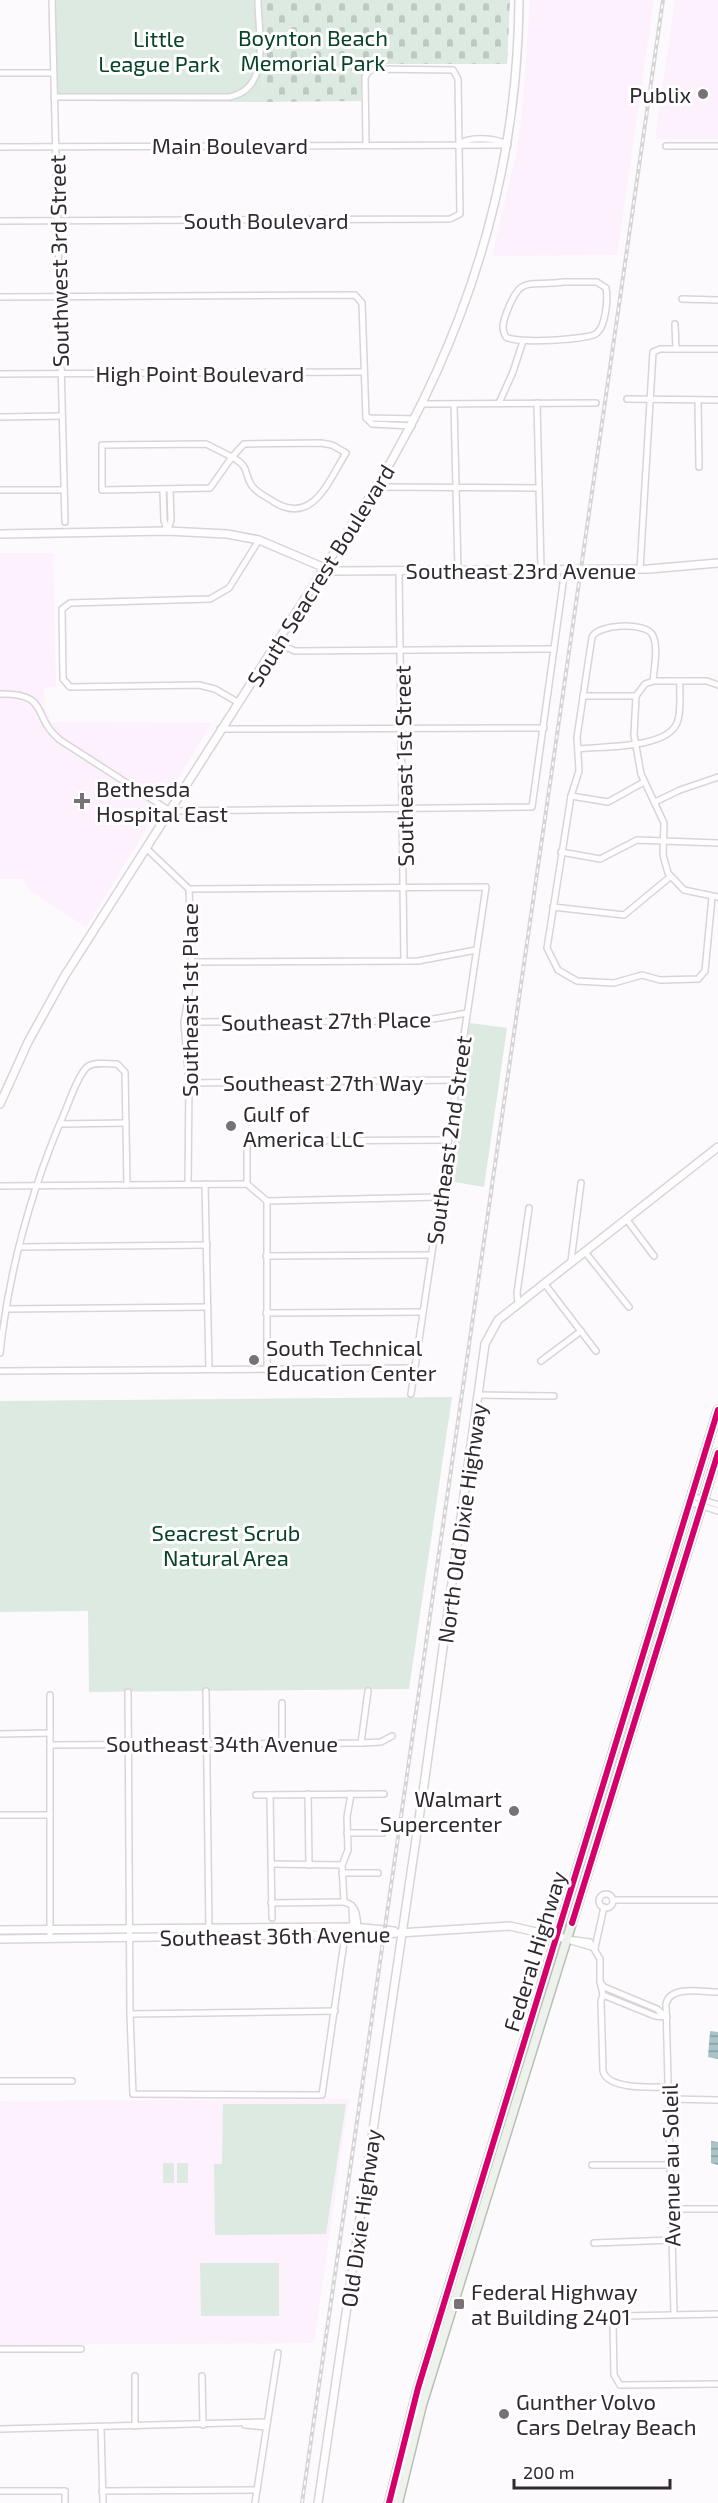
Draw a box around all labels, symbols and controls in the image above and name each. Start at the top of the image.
park label: Boynton Beach Memorial Park [238,24,388,75]
park label: Little League Park [98,25,220,76]
place label: Publix [629,81,691,107]
marker: Publix [696,87,710,101]
street label: Main Boulevard [152,132,308,158]
street label: Southwest 3rd Street [43,155,73,367]
street label: South Boulevard [183,207,349,233]
street label: High Point Boulevard [96,360,304,386]
street label: South Seacrest Boulevard [241,459,399,691]
street label: Southeast 23rd Avenue [406,557,636,583]
street label: Southeast 1st Street [388,665,418,867]
place label: Bethesda Hospital East [96,775,228,826]
marker: Bethesda Hospital East [73,792,91,810]
street label: Southeast 1st Place [176,903,202,1097]
street label: Southeast 27th Place [220,1005,432,1035]
street label: Southeast 2nd Street [420,1034,476,1246]
street label: Southeast 27th Way [223,1069,424,1095]
place label: Gulf of America LLC [243,1100,365,1151]
marker: Gulf of America LLC [224,1119,238,1133]
place label: South Technical Education Center [266,1334,437,1385]
marker: South Technical Education Center [247,1353,261,1367]
street label: North Old Dixie Highway [431,1401,491,1645]
park label: Seacrest Scrub Natural Area [152,1519,300,1570]
street label: Southeast 34th Avenue [106,1730,338,1756]
place label: Walmart Supercenter [380,1785,502,1836]
marker: Walmart Supercenter [507,1804,521,1818]
street label: Federal Highway [497,1867,571,2034]
street label: Southeast 36th Avenue [159,1920,391,1950]
street label: Avenue au Soleil [656,2083,684,2247]
street label: Old Dixie Highway [335,2127,385,2309]
place label: Federal Highway at Building 2401 [471,2278,638,2329]
marker: Federal Highway at Building 2401 [452,2297,466,2311]
place label: Gunther Volvo Cars Delray Beach [516,2388,697,2439]
marker: Gunther Volvo Cars Delray Beach [497,2407,511,2421]
scale bar [514,2452,670,2490]
text: 200 m [523,2461,575,2483]

